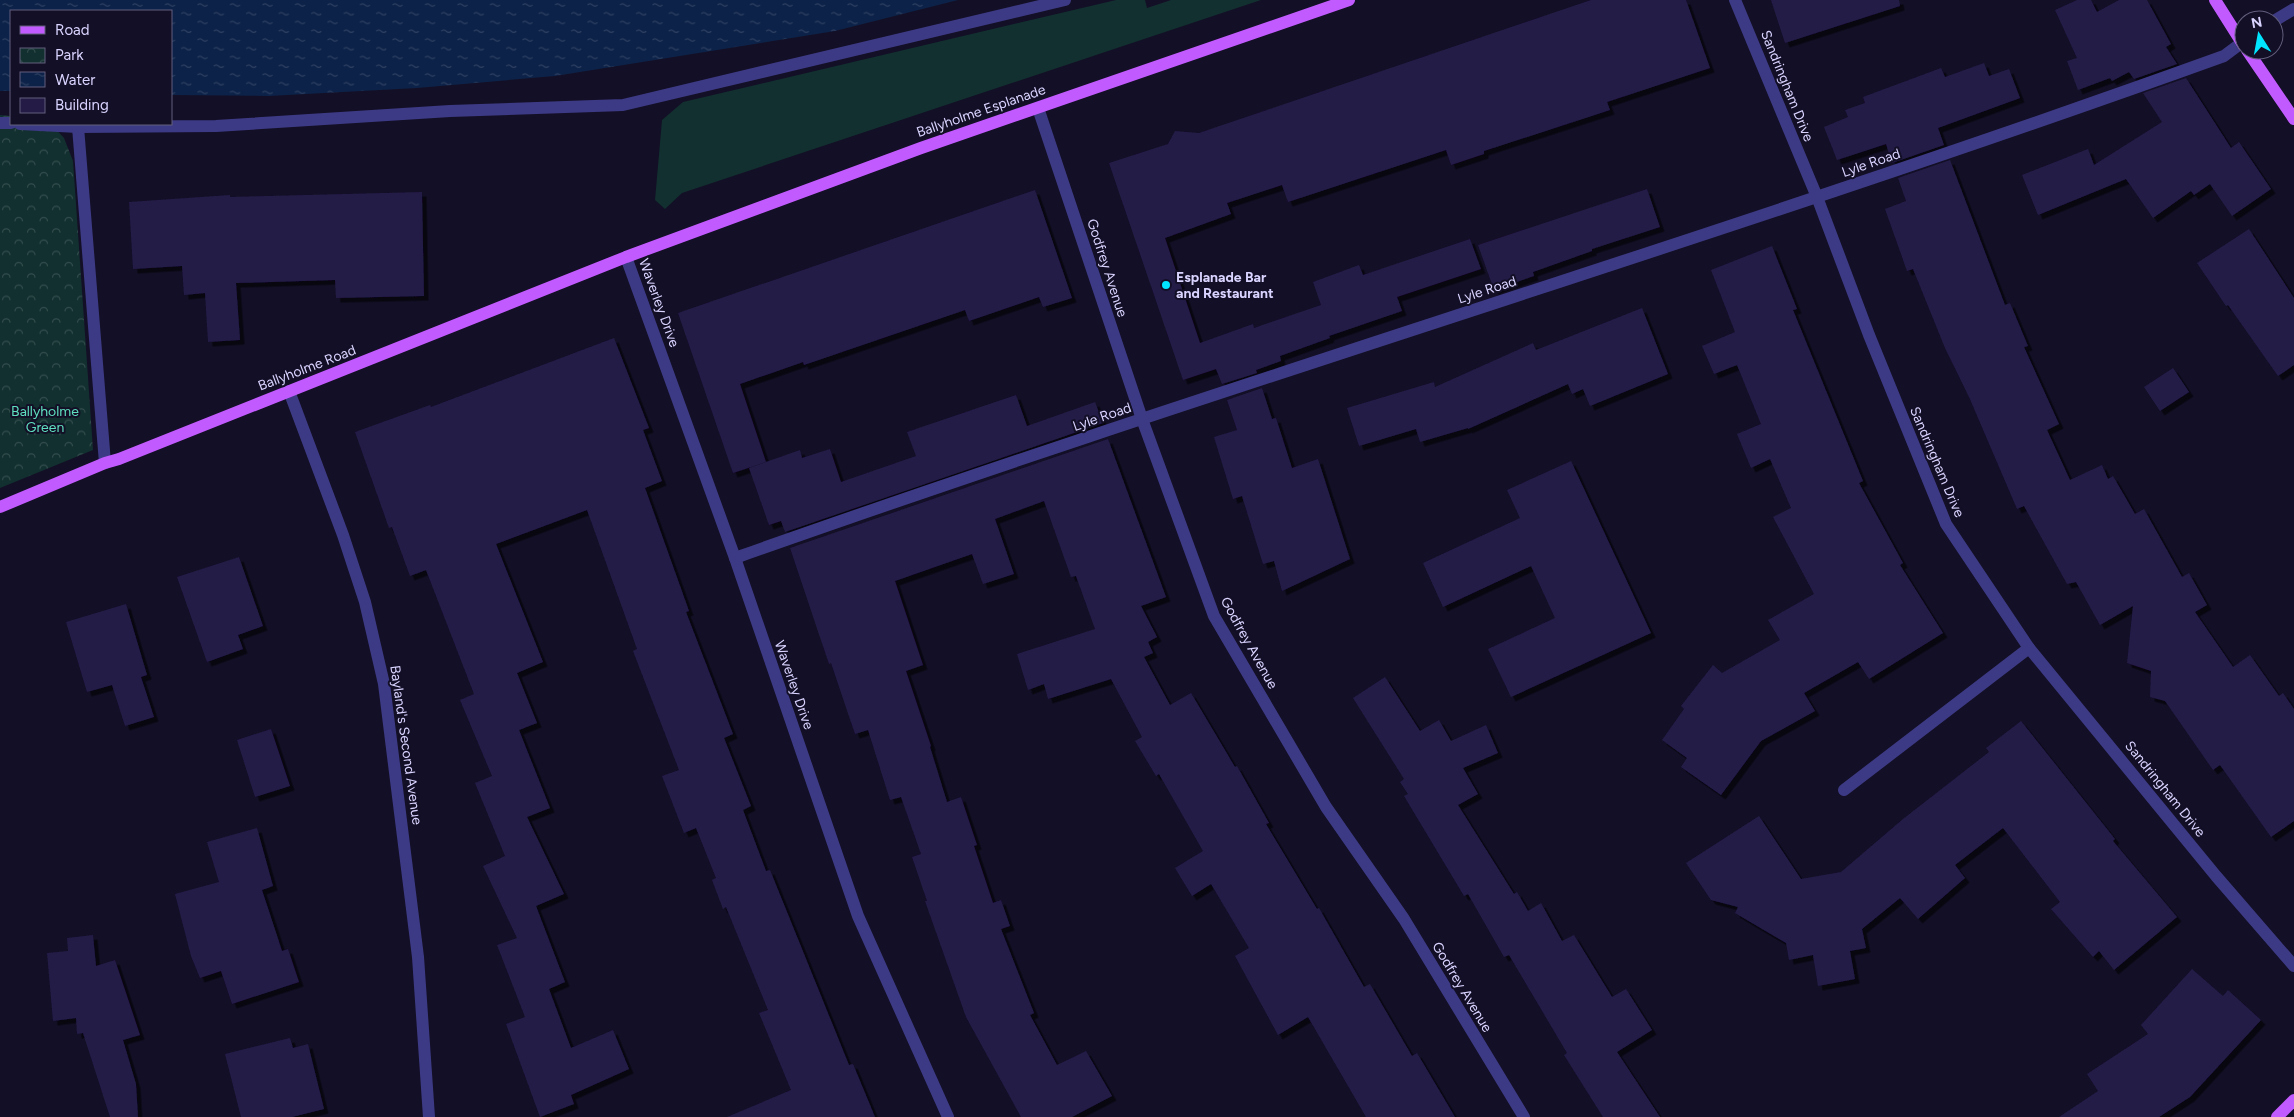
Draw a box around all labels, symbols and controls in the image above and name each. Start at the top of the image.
legend [10,10,172,125]
north arrow [2234,10,2284,60]
text: N [2250,13,2264,32]
text: Road [55,21,90,39]
street label: Sandringham Drive [1757,28,1817,144]
text: Park [55,46,84,64]
text: Water [55,71,95,89]
street label: Ballyholme Esplanade [914,81,1048,141]
text: Building [55,96,109,114]
street label: Lyle Road [1839,145,1903,181]
street label: Godfrey Avenue [1083,217,1131,320]
street label: Waverley Drive [635,256,683,350]
place label: Esplanade Bar and Restaurant [1176,269,1274,302]
street label: Lyle Road [1455,272,1519,308]
marker: Esplanade Bar and Restaurant [1160,279,1172,291]
street label: Ballyholme Road [256,342,358,394]
street label: Lyle Road [1070,399,1134,435]
park label: Ballyholme Green [11,403,79,436]
street label: Sandringham Drive [1906,404,1968,520]
street label: Godfrey Avenue [1217,594,1281,692]
street label: Waverley Drive [771,638,817,732]
street label: Bayland's Second Avenue [386,664,426,826]
street label: Sandringham Drive [2121,738,2209,841]
street label: Godfrey Avenue [1428,939,1496,1036]

